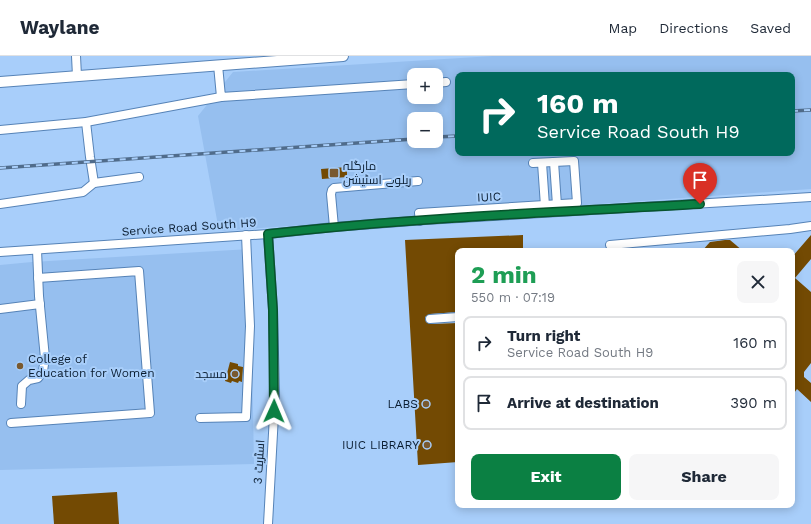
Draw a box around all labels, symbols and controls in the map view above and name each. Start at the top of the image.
text: Waylane [20,16,99,39]
text: Map [609,20,637,36]
text: Directions [659,20,728,36]
text: Saved [750,20,791,36]
map controls [407,68,443,148]
button: + [407,68,443,104]
text: 160 m [537,87,619,120]
icon: right [471,88,523,140]
button: − [407,112,443,148]
text: Service Road South H9 [537,121,740,142]
place label: مارگلہ ریلوے اسٹیشن [343,159,412,187]
pin [683,163,717,204]
marker: مارگلہ ریلوے اسٹیشن [328,167,340,179]
icon: arrive [689,169,711,191]
street label: IUIC [477,189,501,205]
street label: Service Road South H9 [121,215,257,239]
text: 2 min [471,261,537,289]
button: close [737,261,779,303]
text: 550 m · 07:19 [471,290,555,305]
text: Turn right [507,327,580,345]
icon: right [473,332,495,354]
text: 160 m [733,334,777,352]
text: Service Road South H9 [507,345,653,360]
place label: College of Education for Women [28,352,155,380]
marker: College of Education for Women [15,361,25,371]
place label: مسجد [195,367,227,381]
marker: مسجد [230,369,240,379]
position arrow [253,390,295,432]
icon: arrive [473,392,495,414]
text: Arrive at destination [507,394,659,412]
text: 390 m [730,394,777,412]
place label: LABS [387,397,418,411]
marker: LABS [421,399,431,409]
place label: IUIC LIBRARY [342,438,419,452]
street label: اسٹریٹ 3 [250,439,268,485]
marker: IUIC LIBRARY [422,440,432,450]
button: Exit [471,454,621,500]
button: Share [629,454,779,500]

